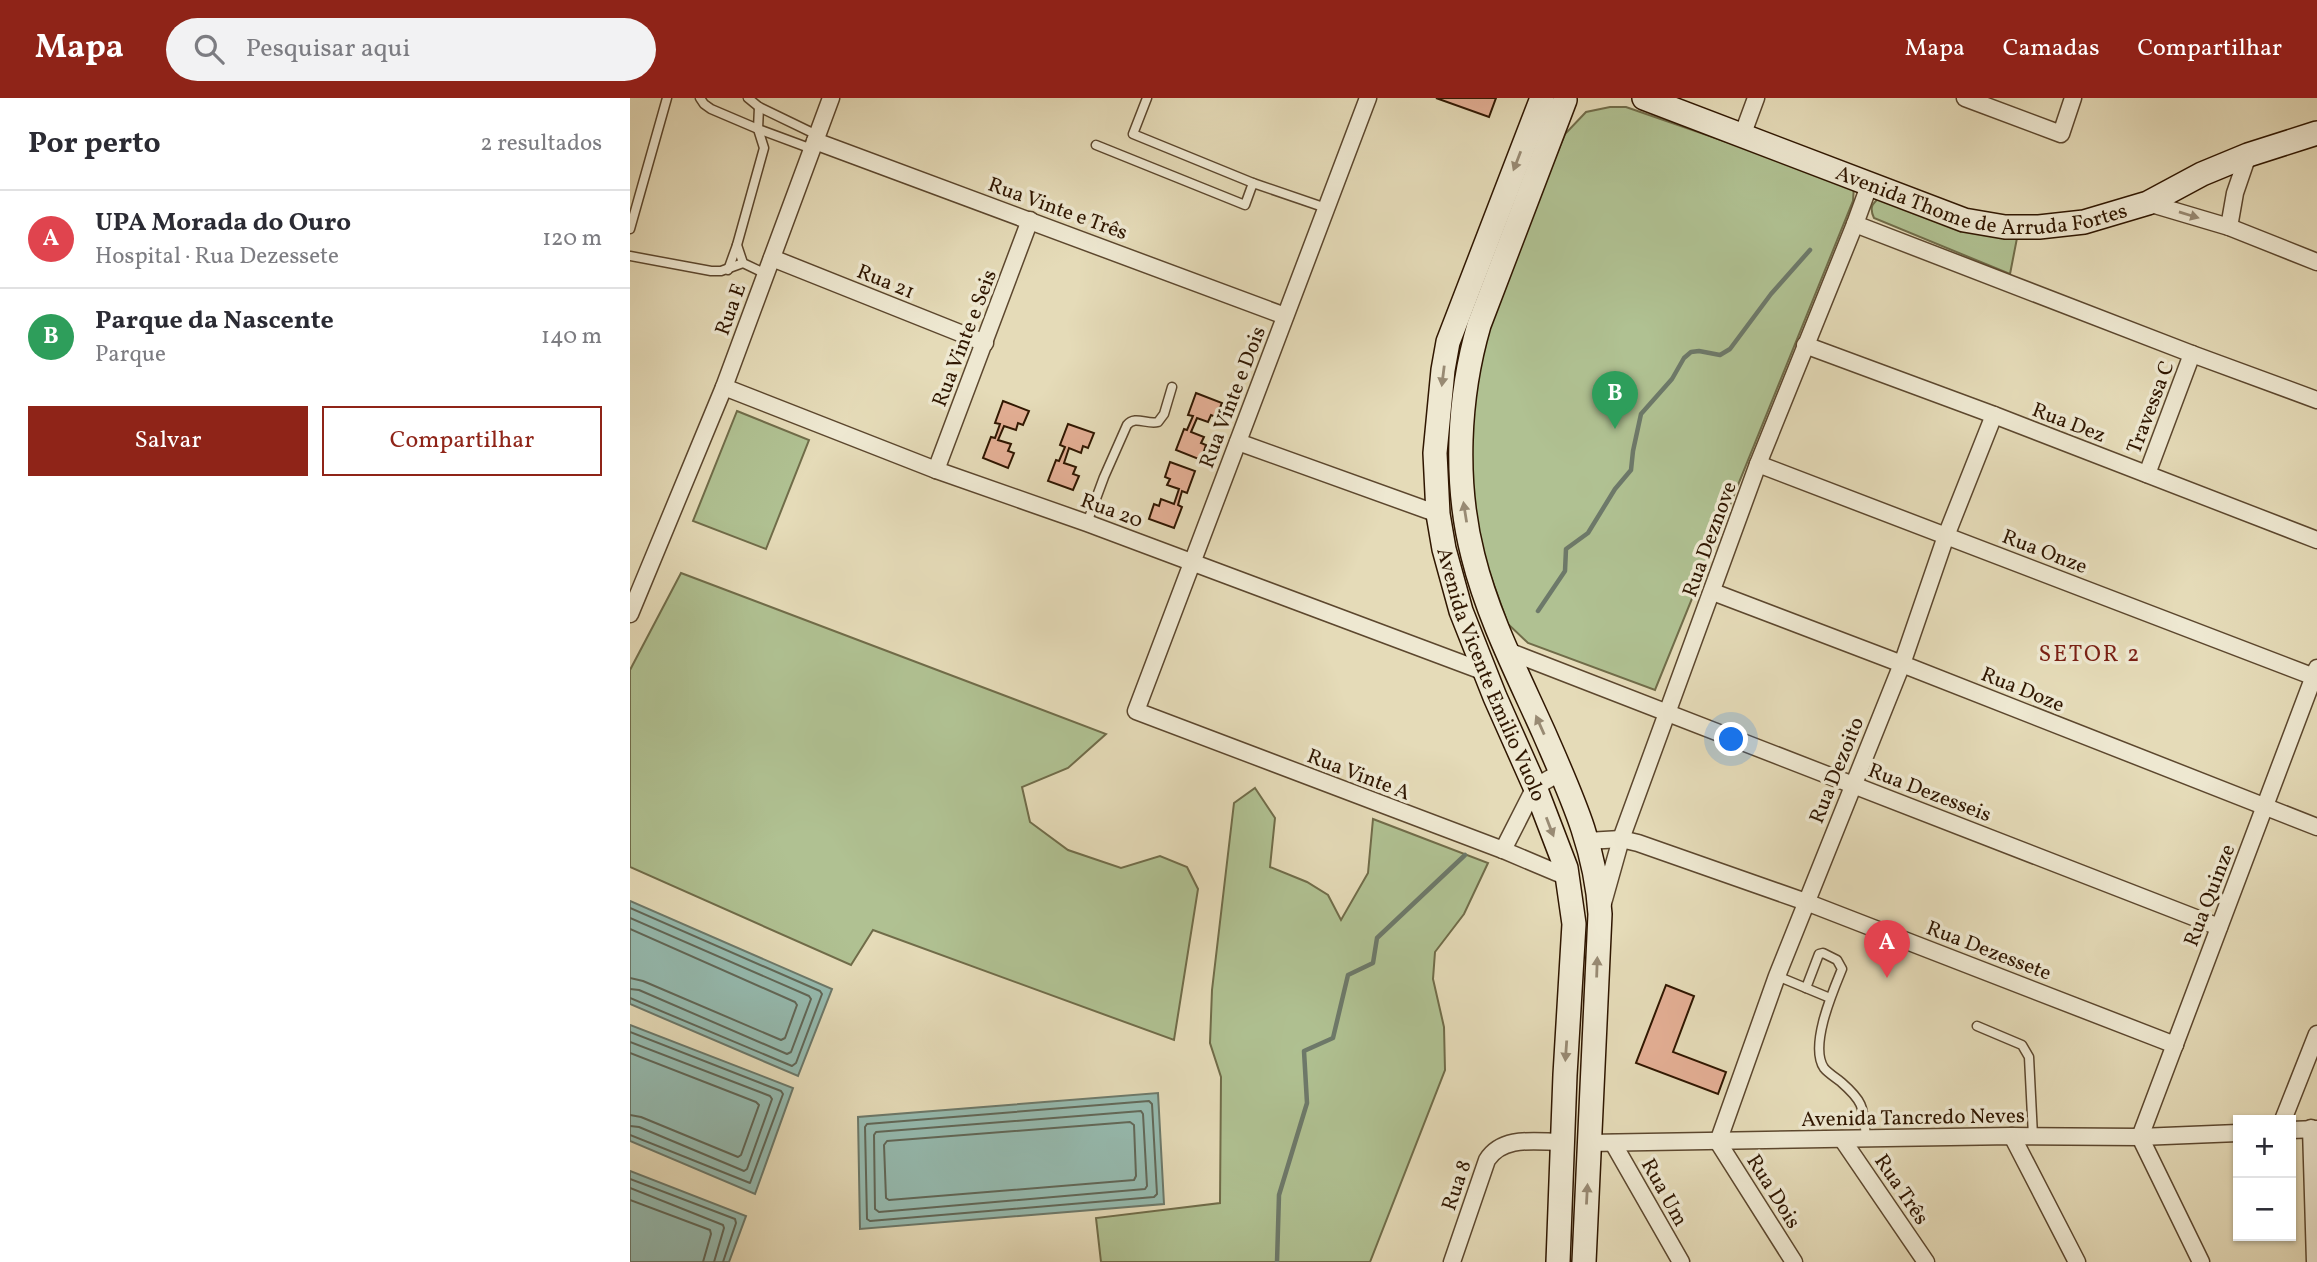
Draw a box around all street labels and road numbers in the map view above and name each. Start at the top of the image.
street label: Avenida Thome de Arruda Fortes [1831,159,2131,244]
street label: Rua Vinte e Três [984,171,1131,248]
street label: Rua 21 [852,258,919,307]
street label: Rua Vinte e Seis [926,266,1005,411]
street label: Rua E [709,279,754,340]
street label: Rua Vinte e Dois [1193,322,1274,473]
street label: Travessa C [2120,357,2182,458]
street label: Rua Dez [2027,396,2109,451]
street label: Rua Deznove [1676,478,1745,601]
street label: Rua 20 [1076,487,1147,536]
street label: Rua Onze [1998,523,2091,582]
street label: Avenida Vicente Emilio Vuolo [1428,544,1552,806]
street label: Rua Doze [1976,660,2069,720]
street label: Rua Dezoito [1803,713,1872,828]
street label: Rua Vinte A [1303,742,1415,808]
street label: Rua Dezesseis [1864,757,1995,830]
street label: Rua Quinze [2178,840,2243,951]
street label: Rua Dezessete [1922,914,2055,989]
street label: Avenida Tancredo Neves [1801,1102,2025,1135]
street label: Rua Dois [1739,1149,1807,1235]
street label: Rua Três [1867,1149,1935,1231]
street label: Rua Um [1633,1153,1694,1232]
street label: Rua 8 [1435,1156,1480,1215]

